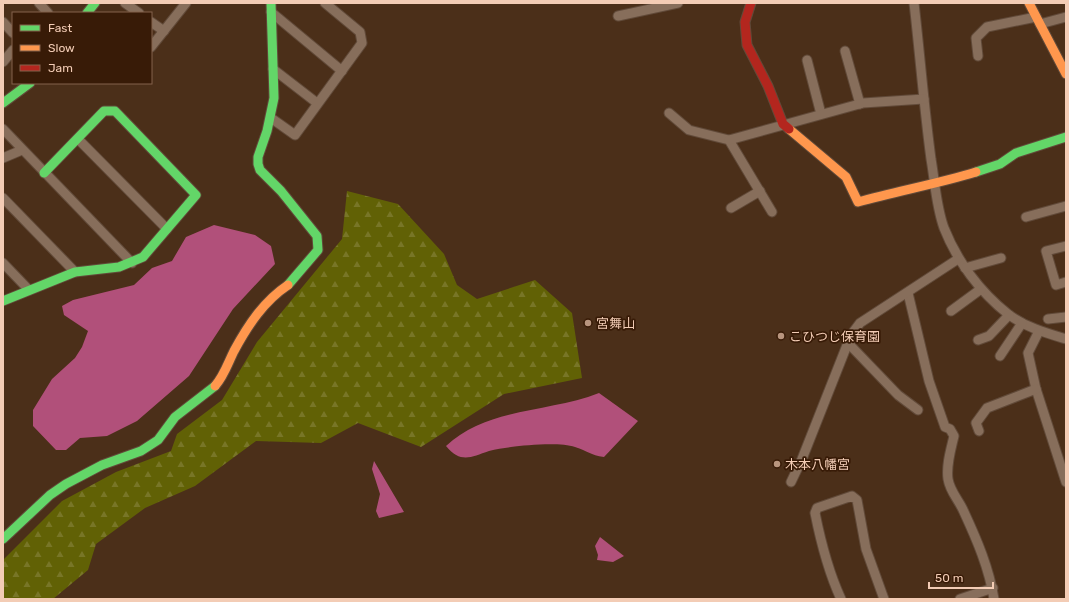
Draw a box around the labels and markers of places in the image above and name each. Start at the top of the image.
place label: 宮舞山 [596,316,635,331]
marker: 宮舞山 [583,318,593,328]
place label: こひつじ保育園 [789,329,880,344]
marker: こひつじ保育園 [776,331,786,341]
place label: 木本八幡宮 [785,457,850,472]
marker: 木本八幡宮 [772,459,782,469]

